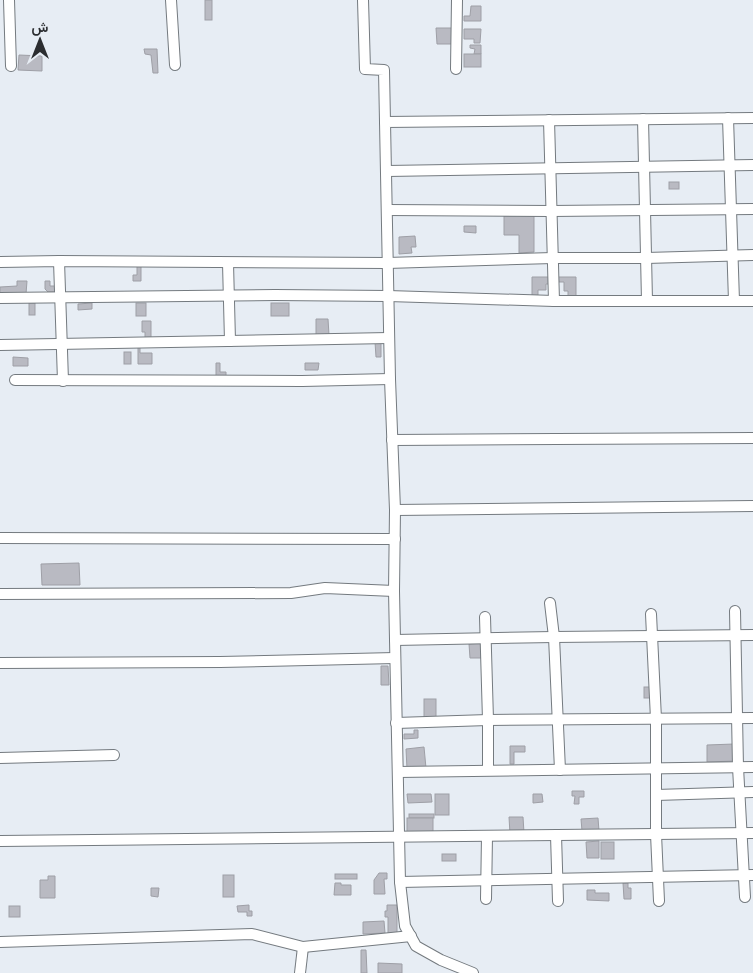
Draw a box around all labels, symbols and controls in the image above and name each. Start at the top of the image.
north arrow [15,15,65,65]
text: ش [32,20,49,37]

